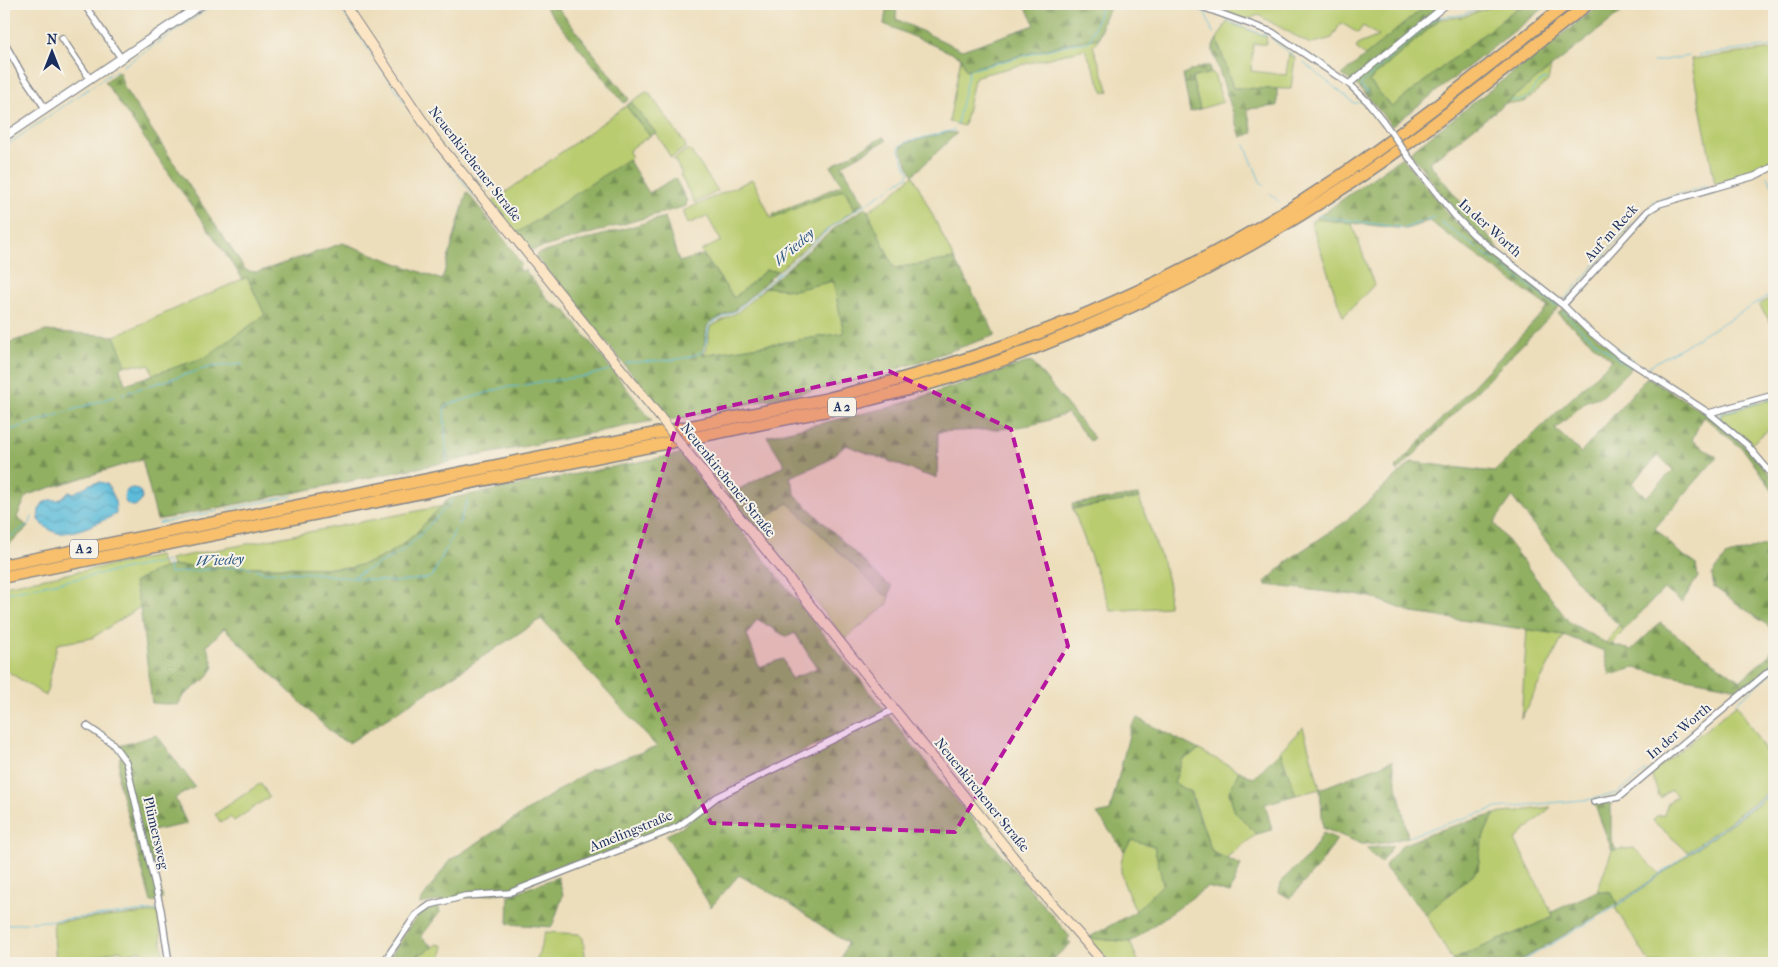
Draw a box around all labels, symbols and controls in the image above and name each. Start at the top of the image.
north arrow [28,28,78,78]
text: N [47,31,58,48]
street label: Neuenkirchener Straße [425,103,525,225]
street label: In der Worth [1455,195,1525,261]
street label: Auf'm Reck [1580,200,1642,266]
water label: Wiedey [770,224,819,270]
road number: A 2 [828,398,856,417]
street label: Neuenkirchener Straße [677,420,779,540]
road number: A 2 [70,540,98,558]
water label: Wiedey [196,550,245,570]
street label: In der Worth [1643,699,1715,763]
street label: Neuenkirchener Straße [931,735,1033,855]
street label: Plümersweg [139,795,173,872]
street label: Amelingstraße [586,807,675,856]

